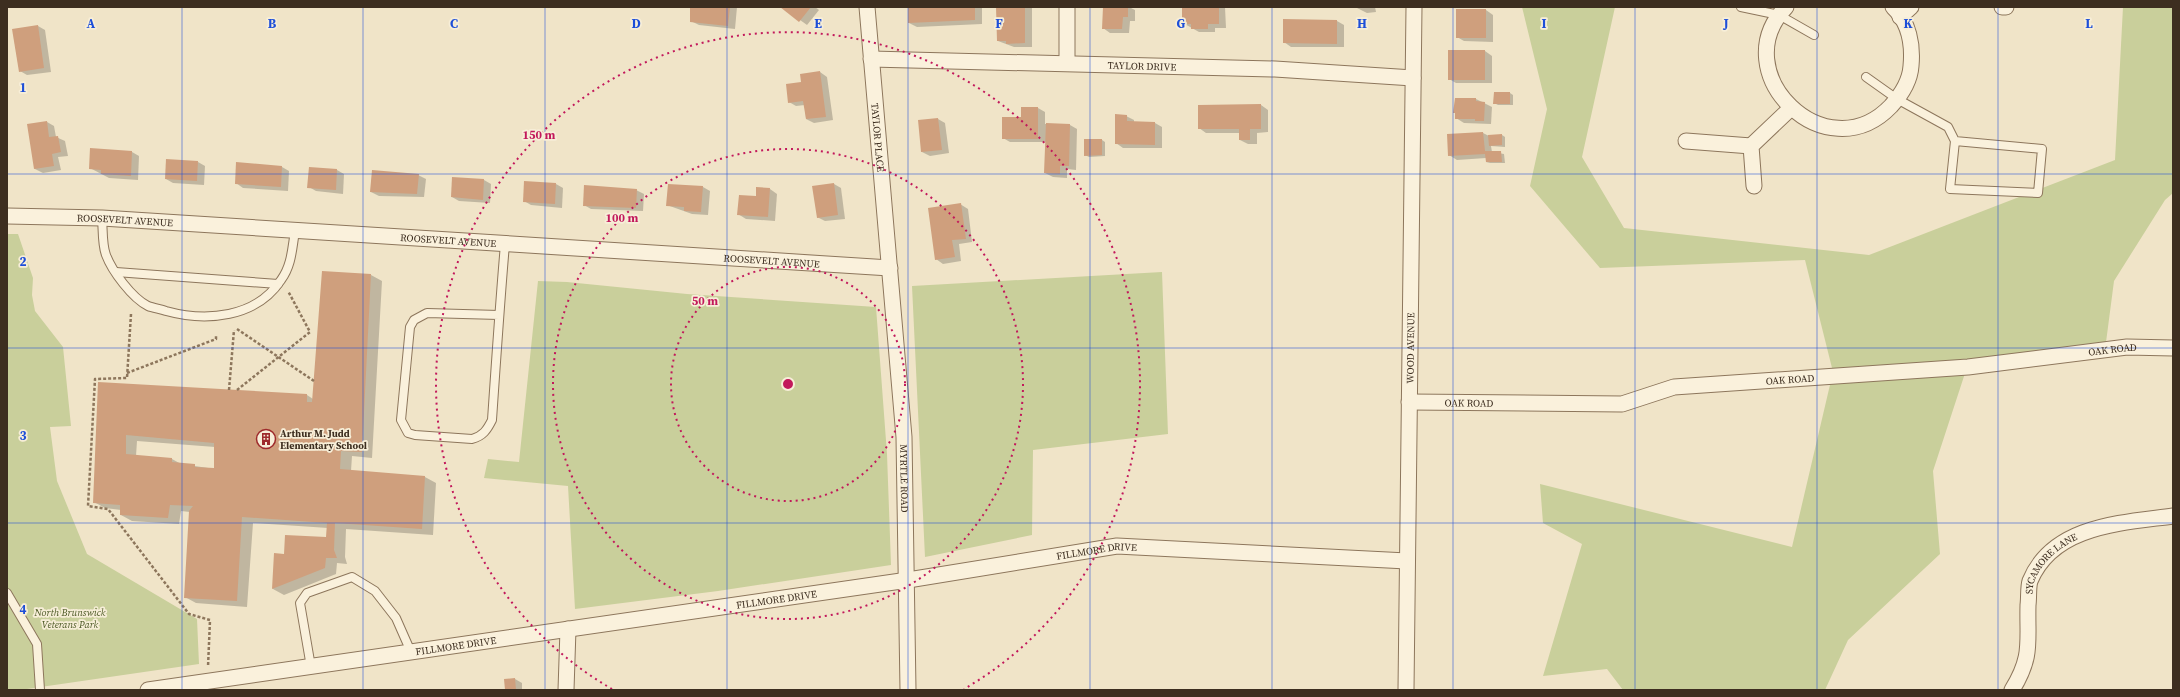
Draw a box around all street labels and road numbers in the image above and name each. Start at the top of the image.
street label: TAYLOR DRIVE [1107,58,1176,73]
street label: TAYLOR PLACE [869,102,888,173]
street label: ROOSEVELT AVENUE [77,211,173,229]
street label: ROOSEVELT AVENUE [400,230,497,250]
street label: ROOSEVELT AVENUE [723,251,820,270]
street label: WOOD AVENUE [1403,312,1417,384]
street label: OAK ROAD [2087,340,2137,358]
street label: OAK ROAD [1765,371,1815,387]
street label: OAK ROAD [1444,396,1493,409]
street label: MYRTLE ROAD [898,444,912,513]
street label: SYCAMORE LANE [2022,530,2079,594]
street label: FILLMORE DRIVE [1055,539,1137,562]
street label: FILLMORE DRIVE [735,587,818,611]
street label: FILLMORE DRIVE [415,633,497,658]

